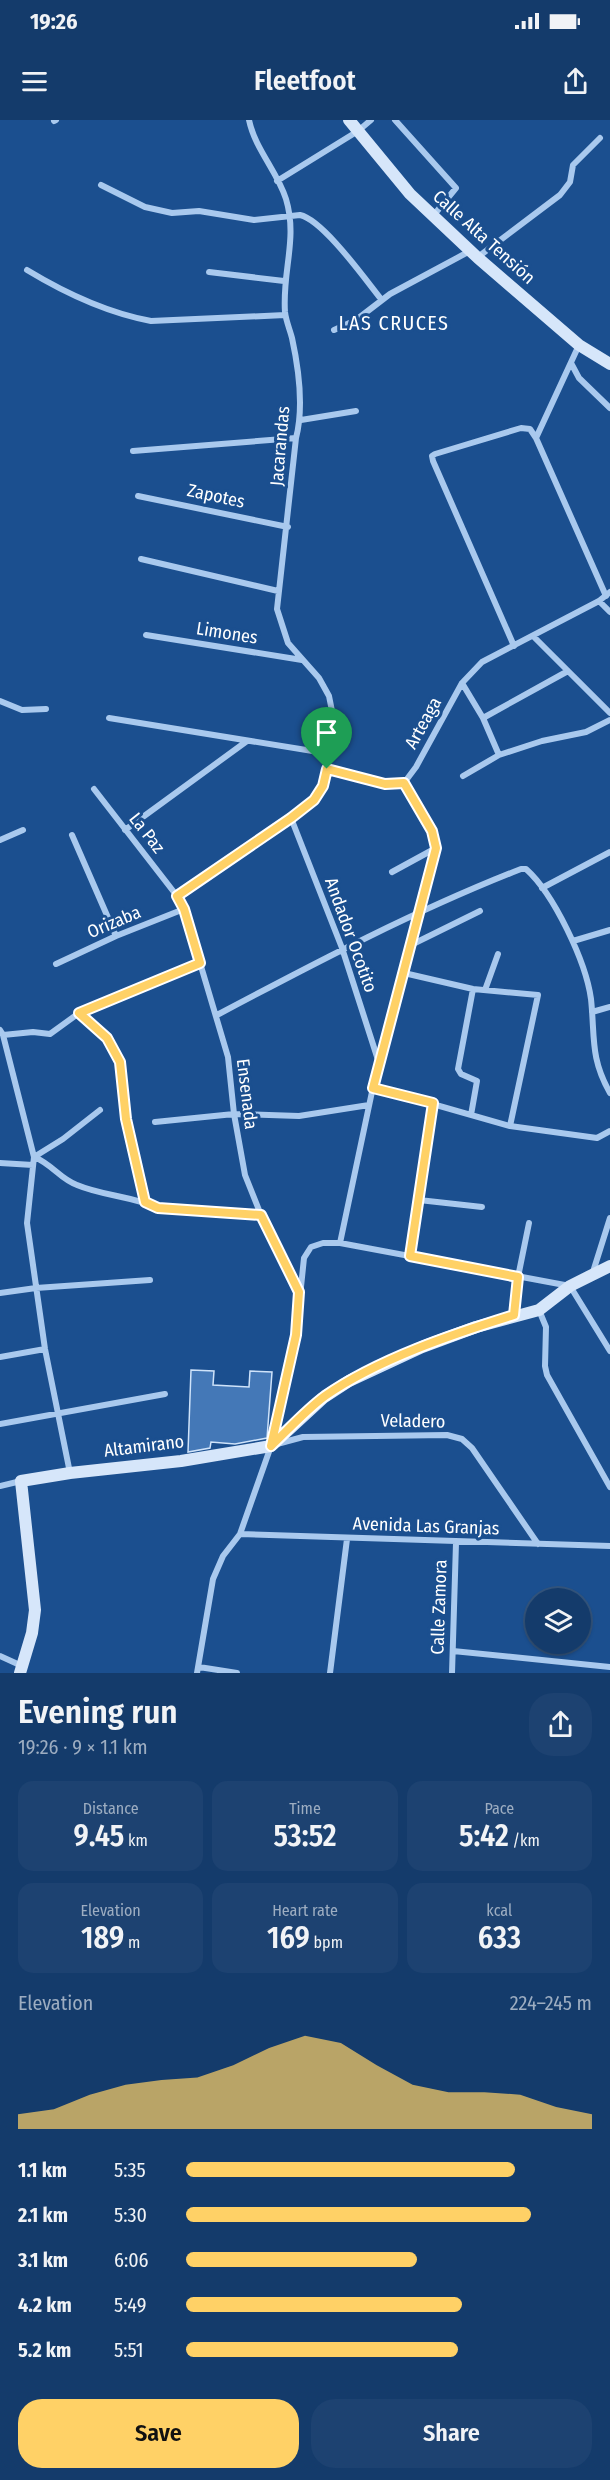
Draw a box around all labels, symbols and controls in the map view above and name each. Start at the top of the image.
text: 19:26 [30,8,77,35]
icon: menu [18,65,51,98]
text: Fleetfoot [254,65,356,97]
icon: share [559,65,592,98]
street label: Calle Alta Tensión [428,185,540,289]
district label: LAS CRUCES [339,311,449,335]
street label: Jacarandas [266,405,294,487]
street label: Zapotes [185,479,247,513]
street label: Limones [195,617,260,649]
street label: Arteaga [400,693,446,753]
pin [301,707,352,769]
icon: arrive [310,716,343,749]
street label: La Paz [124,808,170,858]
street label: Andador Ocotito [320,875,382,995]
street label: Orizaba [84,901,144,943]
street label: Ensenada [232,1057,262,1131]
street label: Veladero [380,1409,446,1433]
street label: Altamirano [103,1430,185,1462]
street label: Avenida Las Granjas [352,1512,500,1540]
street label: Calle Zamora [426,1559,452,1655]
map controls [525,1588,591,1654]
button: layers [525,1588,591,1654]
text: Evening run [18,1692,178,1732]
button: share [529,1693,592,1756]
text: 19:26 · 9 × 1.1 km [18,1735,148,1759]
text: Distance [83,1799,139,1818]
text: Time [289,1799,321,1818]
text: Pace [484,1799,514,1818]
text: 9.45 [74,1818,124,1854]
text: 53:52 [273,1818,337,1854]
text: 5:42 [459,1818,509,1854]
text: km [124,1831,148,1850]
text: /km [509,1831,540,1850]
text: Elevation [81,1901,141,1920]
text: Heart rate [272,1901,338,1920]
text: kcal [486,1901,512,1920]
text: 189 [81,1920,124,1956]
text: 169 [267,1920,310,1956]
text: 633 [478,1920,521,1956]
text: m [124,1933,140,1952]
text: bpm [310,1933,343,1952]
text: Elevation [18,1991,93,2015]
text: 224–245 m [510,1991,592,2015]
text: 1.1 km [18,2158,67,2182]
text: 5:35 [114,2158,146,2182]
text: 2.1 km [18,2203,68,2227]
text: 5:30 [114,2203,147,2227]
text: 3.1 km [18,2248,68,2272]
text: 6:06 [114,2248,149,2272]
text: 4.2 km [18,2293,72,2317]
text: 5:49 [114,2293,146,2317]
text: 5.2 km [18,2338,71,2362]
text: 5:51 [114,2338,144,2362]
button: Save [18,2399,299,2468]
button: Share [311,2399,592,2468]

